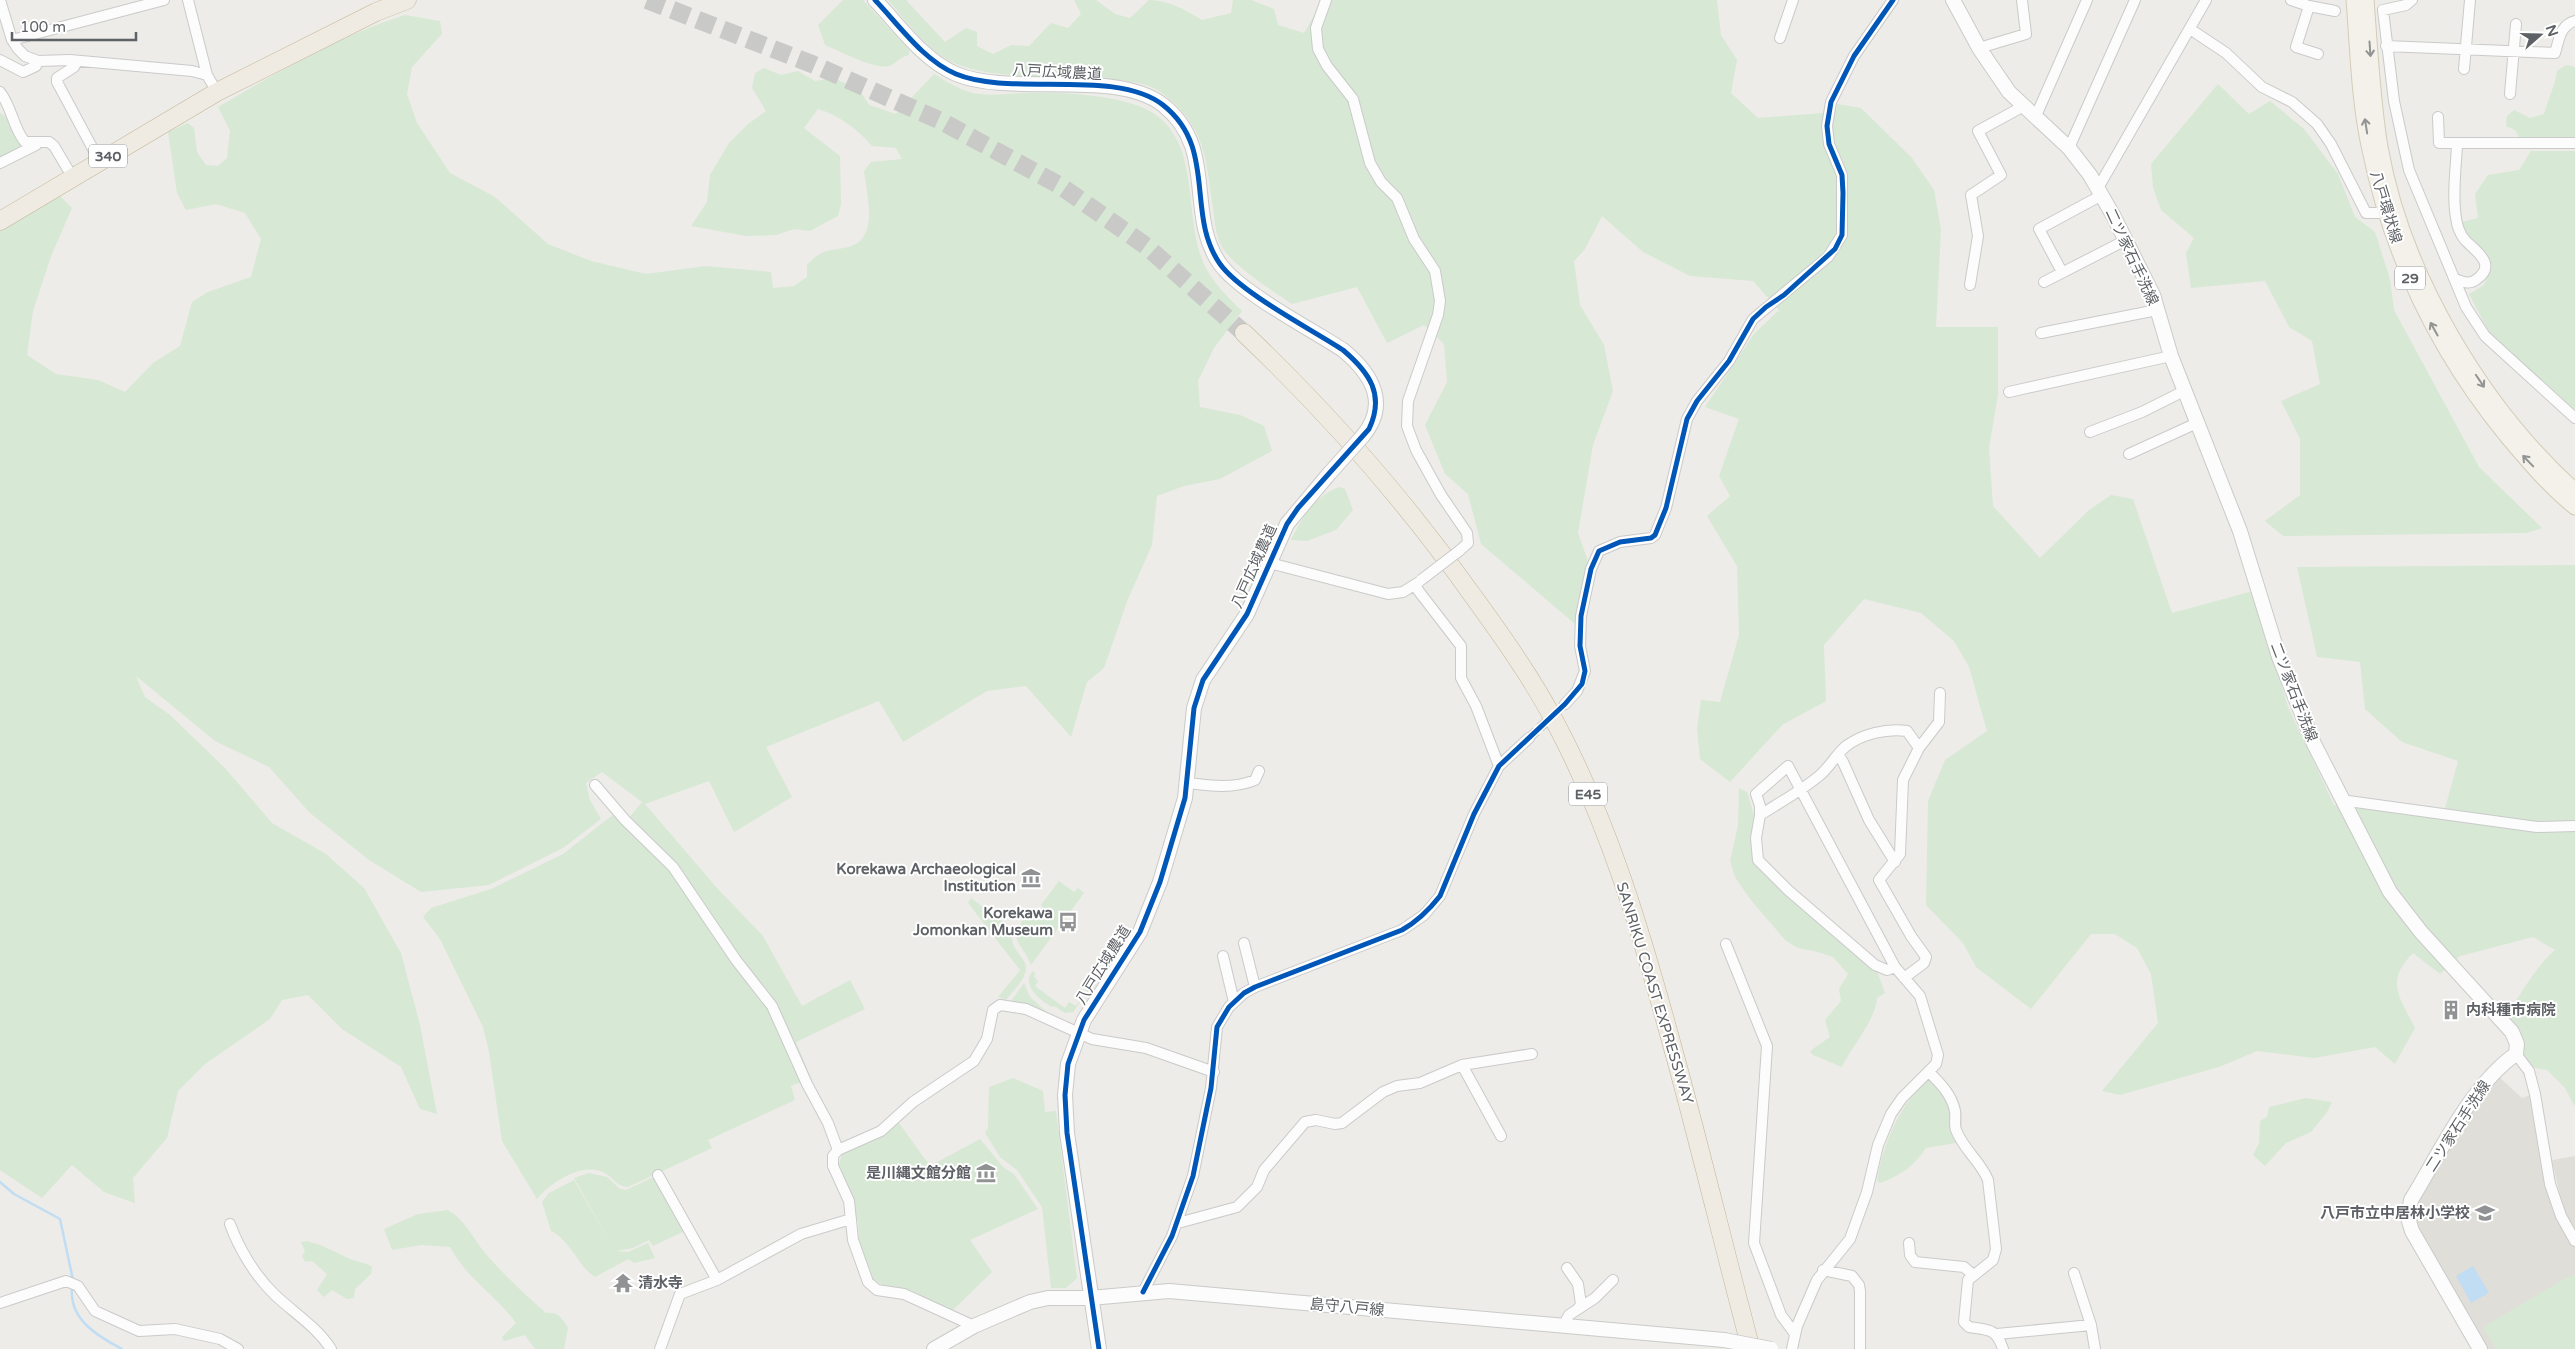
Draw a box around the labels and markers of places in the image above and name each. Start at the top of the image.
place label: Korekawa Archaeological Institution [836,860,1016,895]
museum icon: Korekawa Archaeological Institution [1020,867,1042,889]
place label: Korekawa Jomonkan Museum [912,904,1053,939]
bus stop icon: Korekawa Jomonkan Museum [1057,911,1079,933]
building icon: 内科種市病院 [2440,999,2462,1021]
place label: 内科種市病院 [2466,1001,2556,1019]
museum icon: 是川縄文館分館 [975,1162,997,1184]
place label: 是川縄文館分館 [866,1164,971,1182]
school or university icon: 八戸市立中居林小学校 [2474,1202,2496,1224]
place label: 八戸市立中居林小学校 [2320,1204,2470,1222]
temple icon: 清水寺 [612,1272,634,1294]
place label: 清水寺 [638,1274,683,1292]

